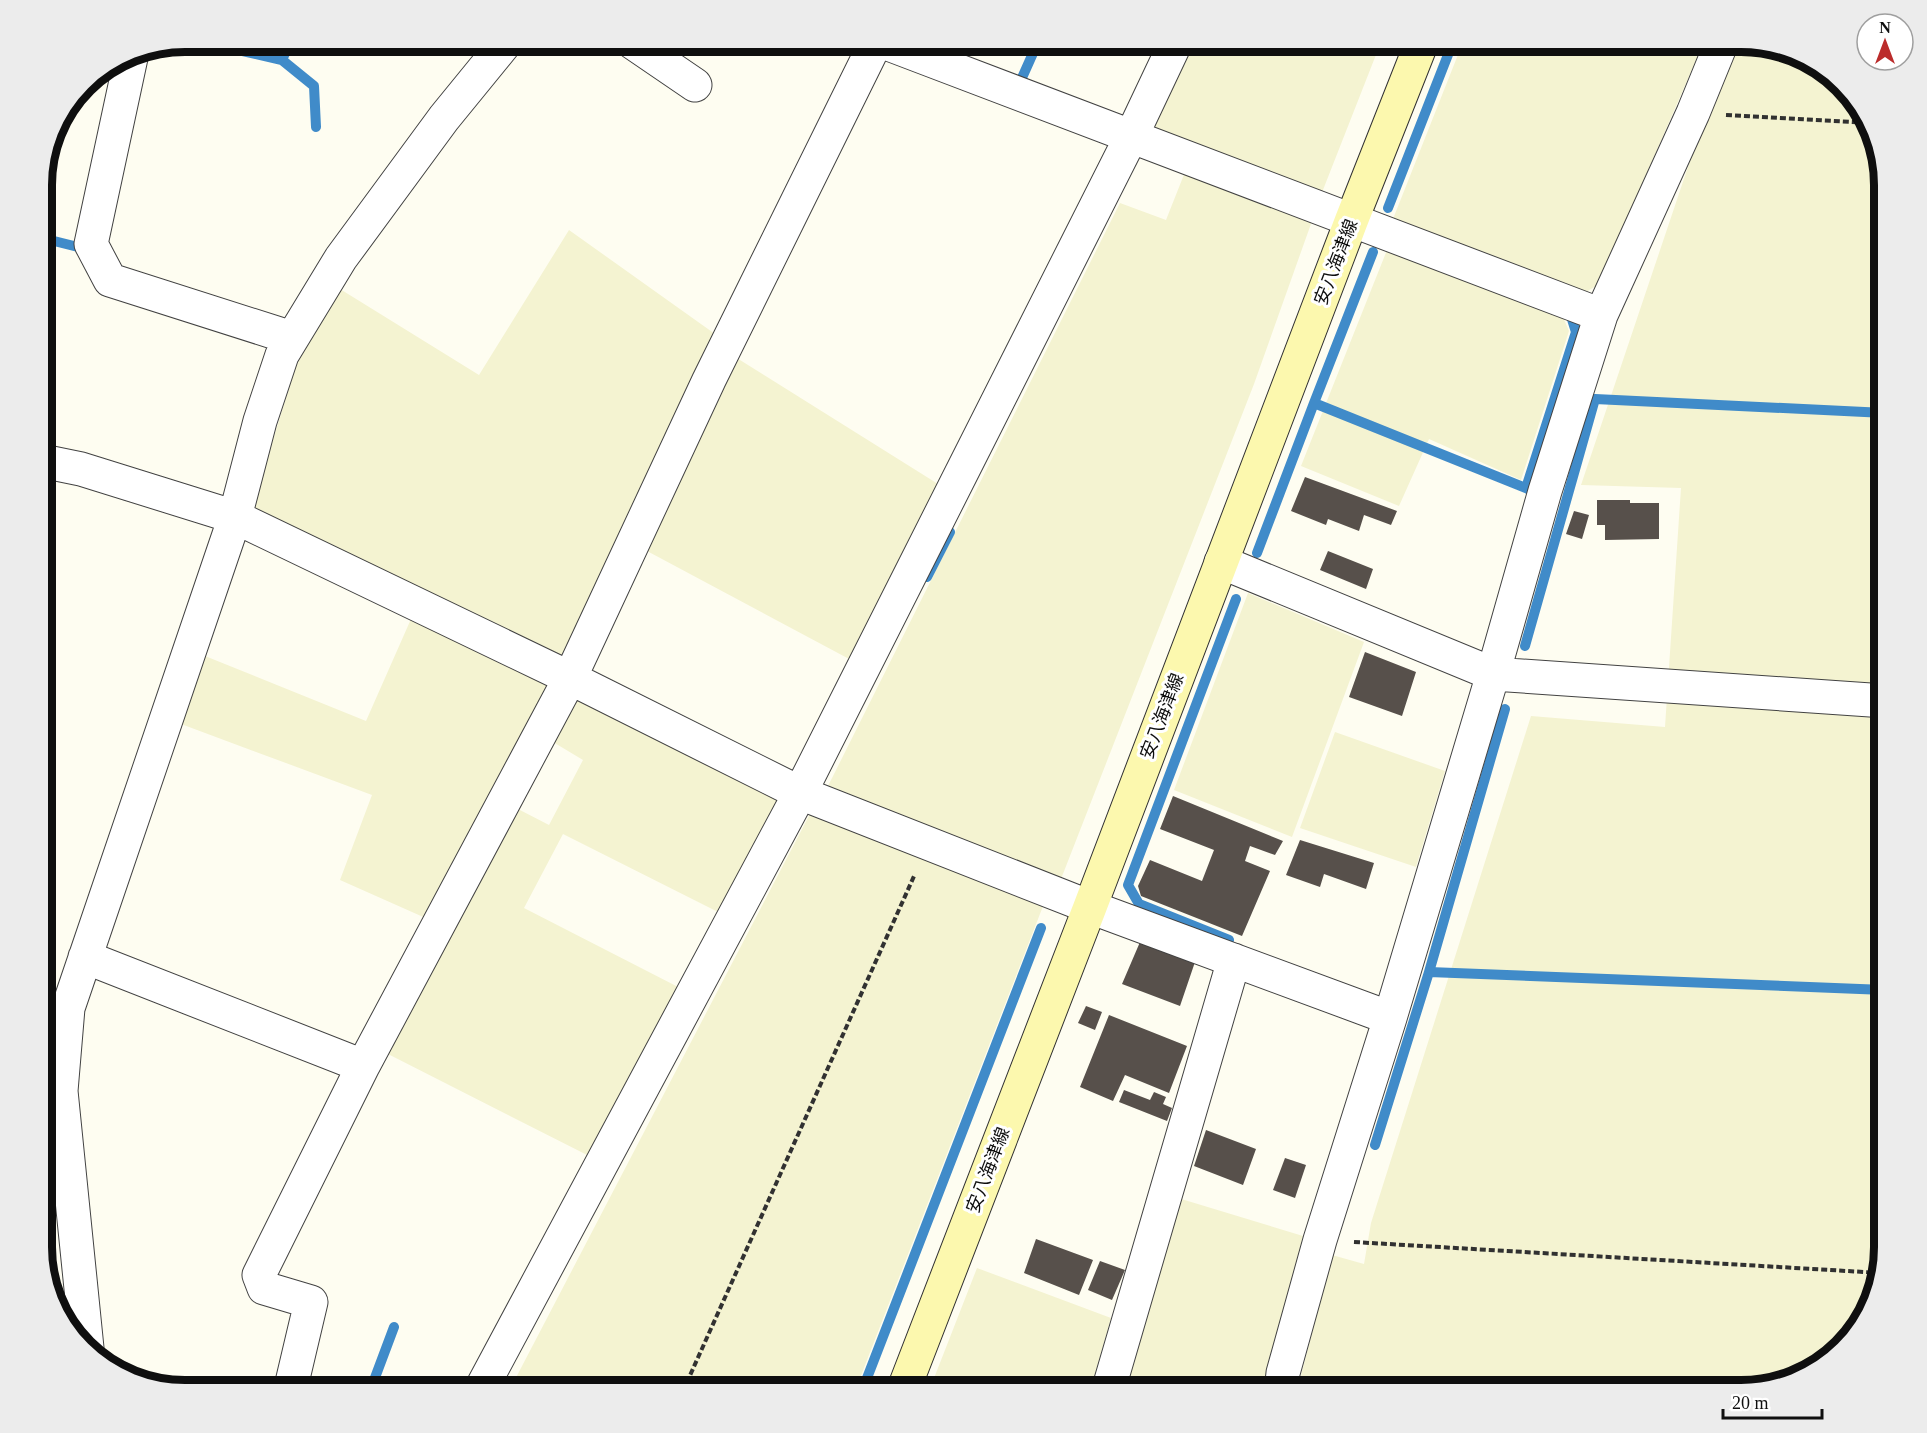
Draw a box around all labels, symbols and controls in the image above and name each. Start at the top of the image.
north arrow [1855,12,1915,72]
text: N [1879,19,1891,36]
street label: 安八海津線 [1311,216,1361,308]
street label: 安八海津線 [1137,670,1187,762]
street label: 安八海津線 [963,1124,1013,1216]
scale bar [1723,1382,1822,1420]
text: 20 m [1732,1393,1769,1413]

